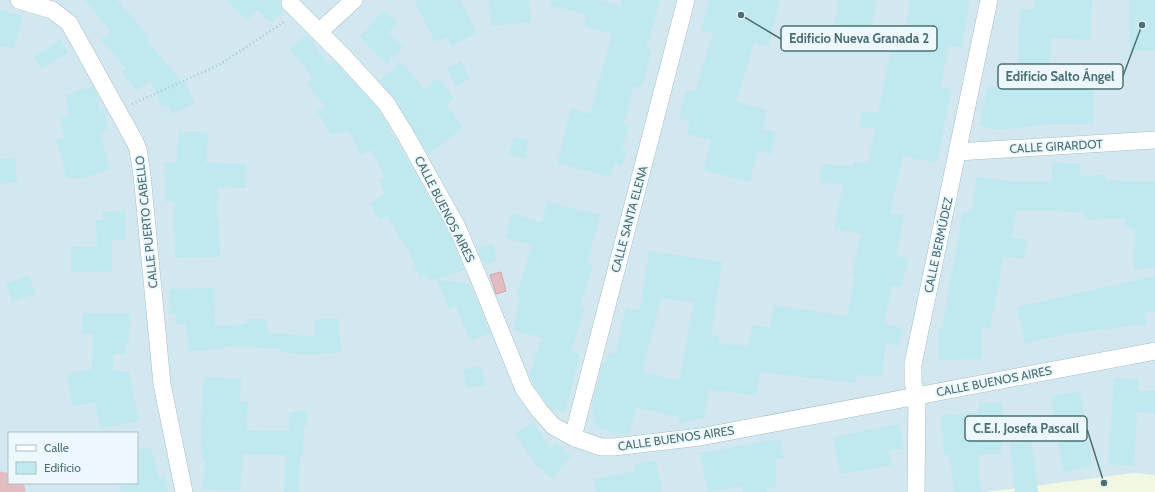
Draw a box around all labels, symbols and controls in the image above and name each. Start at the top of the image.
callout: Edificio Nueva Granada 2 [781,26,937,51]
text: Edificio Nueva Granada 2 [789,30,929,46]
callout: Edificio Salto Ángel [998,64,1123,89]
text: Edificio Salto Ángel [1006,67,1115,84]
street label: CALLE GIRARDOT [1009,136,1104,156]
street label: CALLE BUENOS AIRES [412,153,478,265]
street label: CALLE PUERTO CABELLO [132,155,160,289]
street label: CALLE SANTA ELENA [608,163,651,274]
street label: CALLE BERMÚDEZ [921,195,956,294]
street label: CALLE BUENOS AIRES [935,362,1053,400]
callout: C.E.I. Josefa Pascall [965,416,1087,441]
text: C.E.I. Josefa Pascall [973,420,1080,436]
street label: CALLE BUENOS AIRES [617,422,735,454]
legend [8,432,138,484]
text: Calle [44,440,69,455]
text: Edificio [44,460,81,475]

